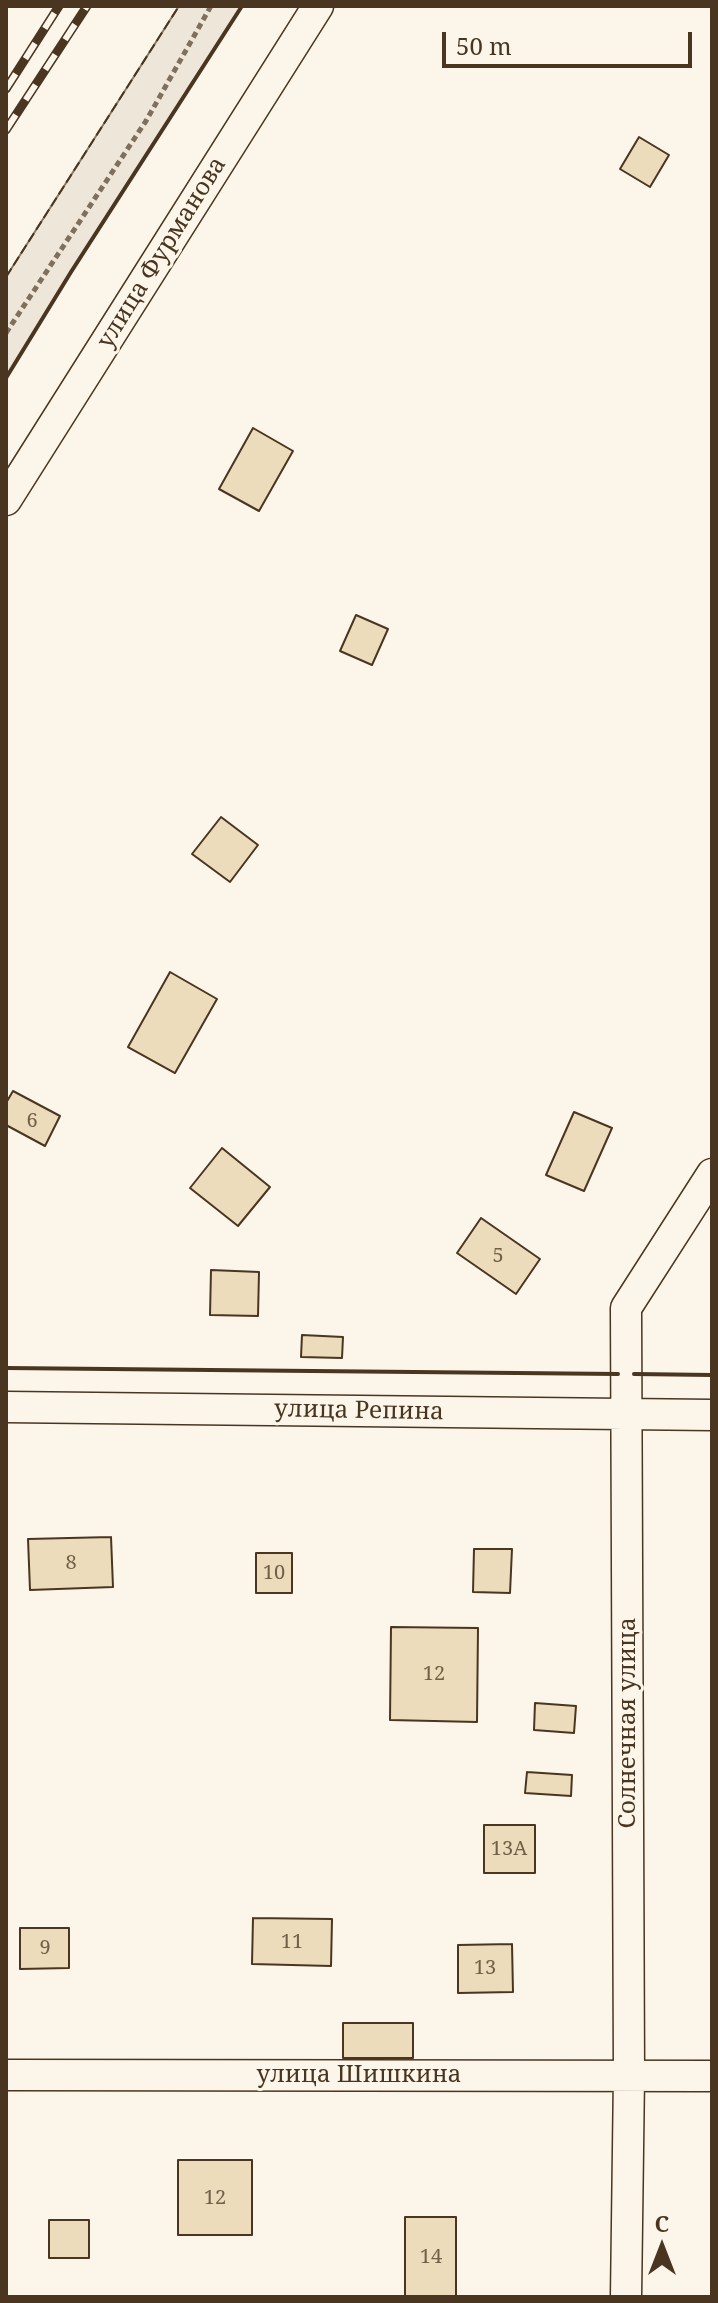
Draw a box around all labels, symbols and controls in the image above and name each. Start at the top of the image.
scale bar [446,16,696,66]
text: 50 m [456,29,512,62]
street label: улица Фурманова [91,152,233,354]
house number: 6 [26,1109,38,1133]
house number: 5 [492,1244,504,1268]
street label: улица Репина [274,1395,444,1427]
house number: 8 [65,1551,77,1575]
house number: 10 [263,1561,285,1585]
street label: Солнечная улица [614,1617,642,1829]
house number: 12 [423,1662,445,1686]
house number: 13А [491,1837,527,1861]
house number: 11 [281,1930,303,1954]
house number: 9 [39,1936,51,1960]
house number: 13 [474,1956,496,1980]
street label: улица Шишкина [256,2061,462,2089]
house number: 12 [204,2186,226,2210]
north arrow [622,2207,702,2287]
text: С [655,2208,669,2238]
house number: 14 [420,2245,442,2269]

